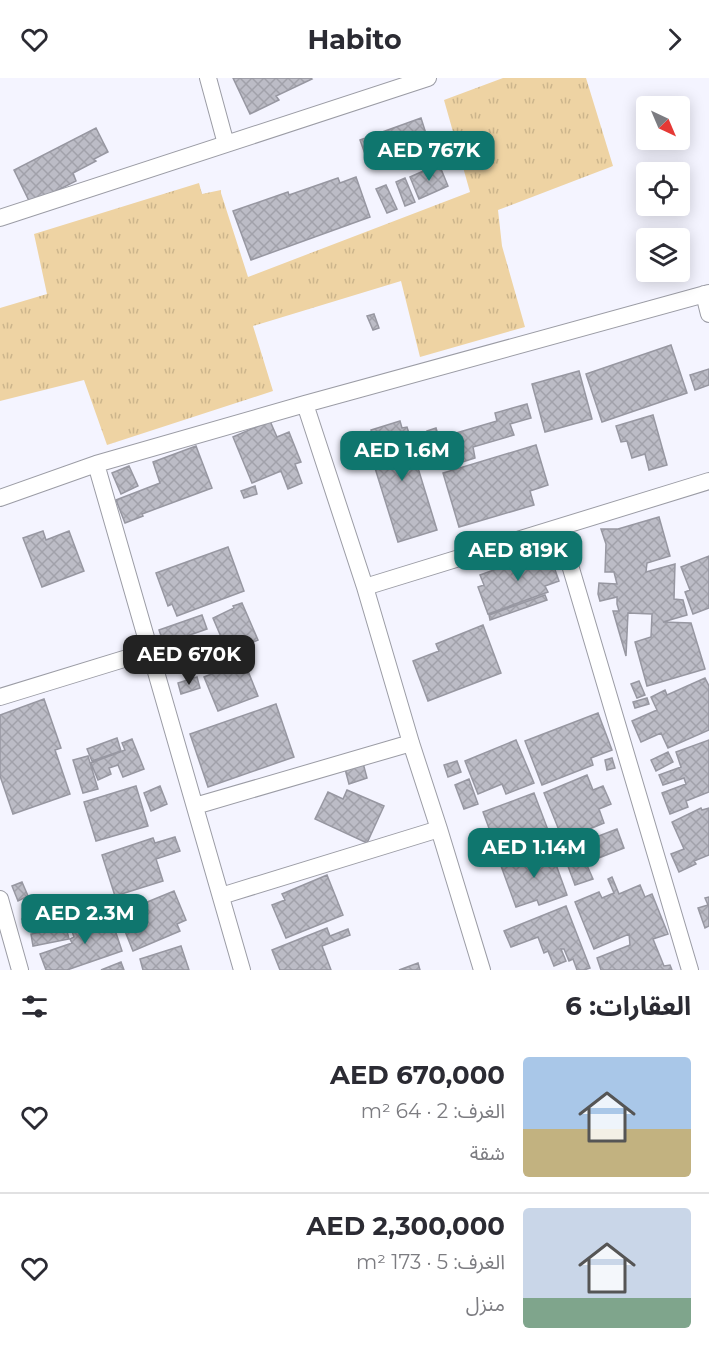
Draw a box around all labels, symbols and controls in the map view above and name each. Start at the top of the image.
icon: heart [18,23,51,56]
text: Habito [307,23,402,56]
icon: forward [658,23,691,56]
north arrow [636,96,690,150]
map controls [636,96,690,282]
pin: AED 767K [367,131,491,182]
text: AED 767K [378,138,480,162]
button: locate [636,162,690,216]
button: layers [636,228,690,282]
pin: AED 1.6M [340,431,464,482]
text: AED 1.6M [354,438,450,462]
pin: AED 819K [456,531,580,582]
text: AED 819K [468,538,568,562]
pin: AED 670K [127,635,251,686]
text: AED 670K [137,642,241,666]
pin: AED 1.14M [465,828,603,879]
text: AED 1.14M [482,835,586,859]
pin: AED 2.3M [23,894,147,945]
text: AED 2.3M [35,901,135,925]
icon: filters [18,990,51,1023]
text: العقارات: 6 [565,990,691,1022]
text: AED 670,000 [330,1059,505,1091]
icon: home [571,1081,643,1153]
text: الغرف: 2 · 64 m² [361,1099,505,1123]
icon: heart [18,1101,51,1134]
text: شقة [470,1141,505,1165]
text: AED 2,300,000 [306,1210,505,1242]
icon: home [571,1232,643,1304]
text: الغرف: 5 · 173 m² [356,1250,505,1274]
icon: heart [18,1252,51,1285]
text: منزل [466,1292,505,1316]

